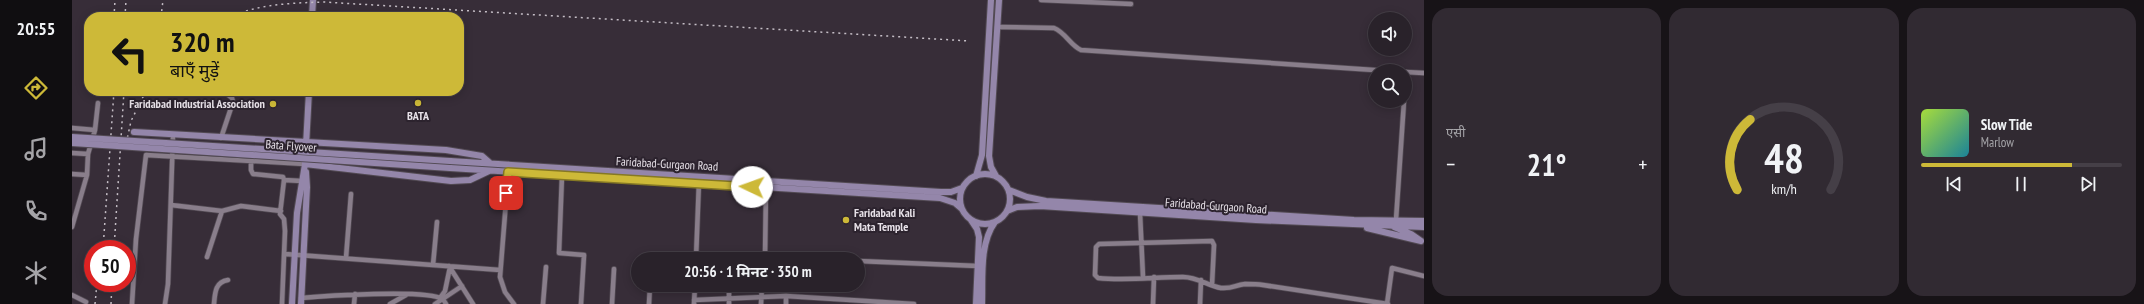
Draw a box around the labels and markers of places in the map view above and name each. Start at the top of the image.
place label: Faridabad Industrial Association [129,96,265,111]
marker: BATA [413,98,423,108]
marker: Faridabad Industrial Association [268,99,278,109]
place label: BATA [407,108,430,123]
pin [489,176,523,210]
place label: Faridabad Kali Mata Temple [854,205,916,234]
marker: Faridabad Kali Mata Temple [841,215,851,225]

